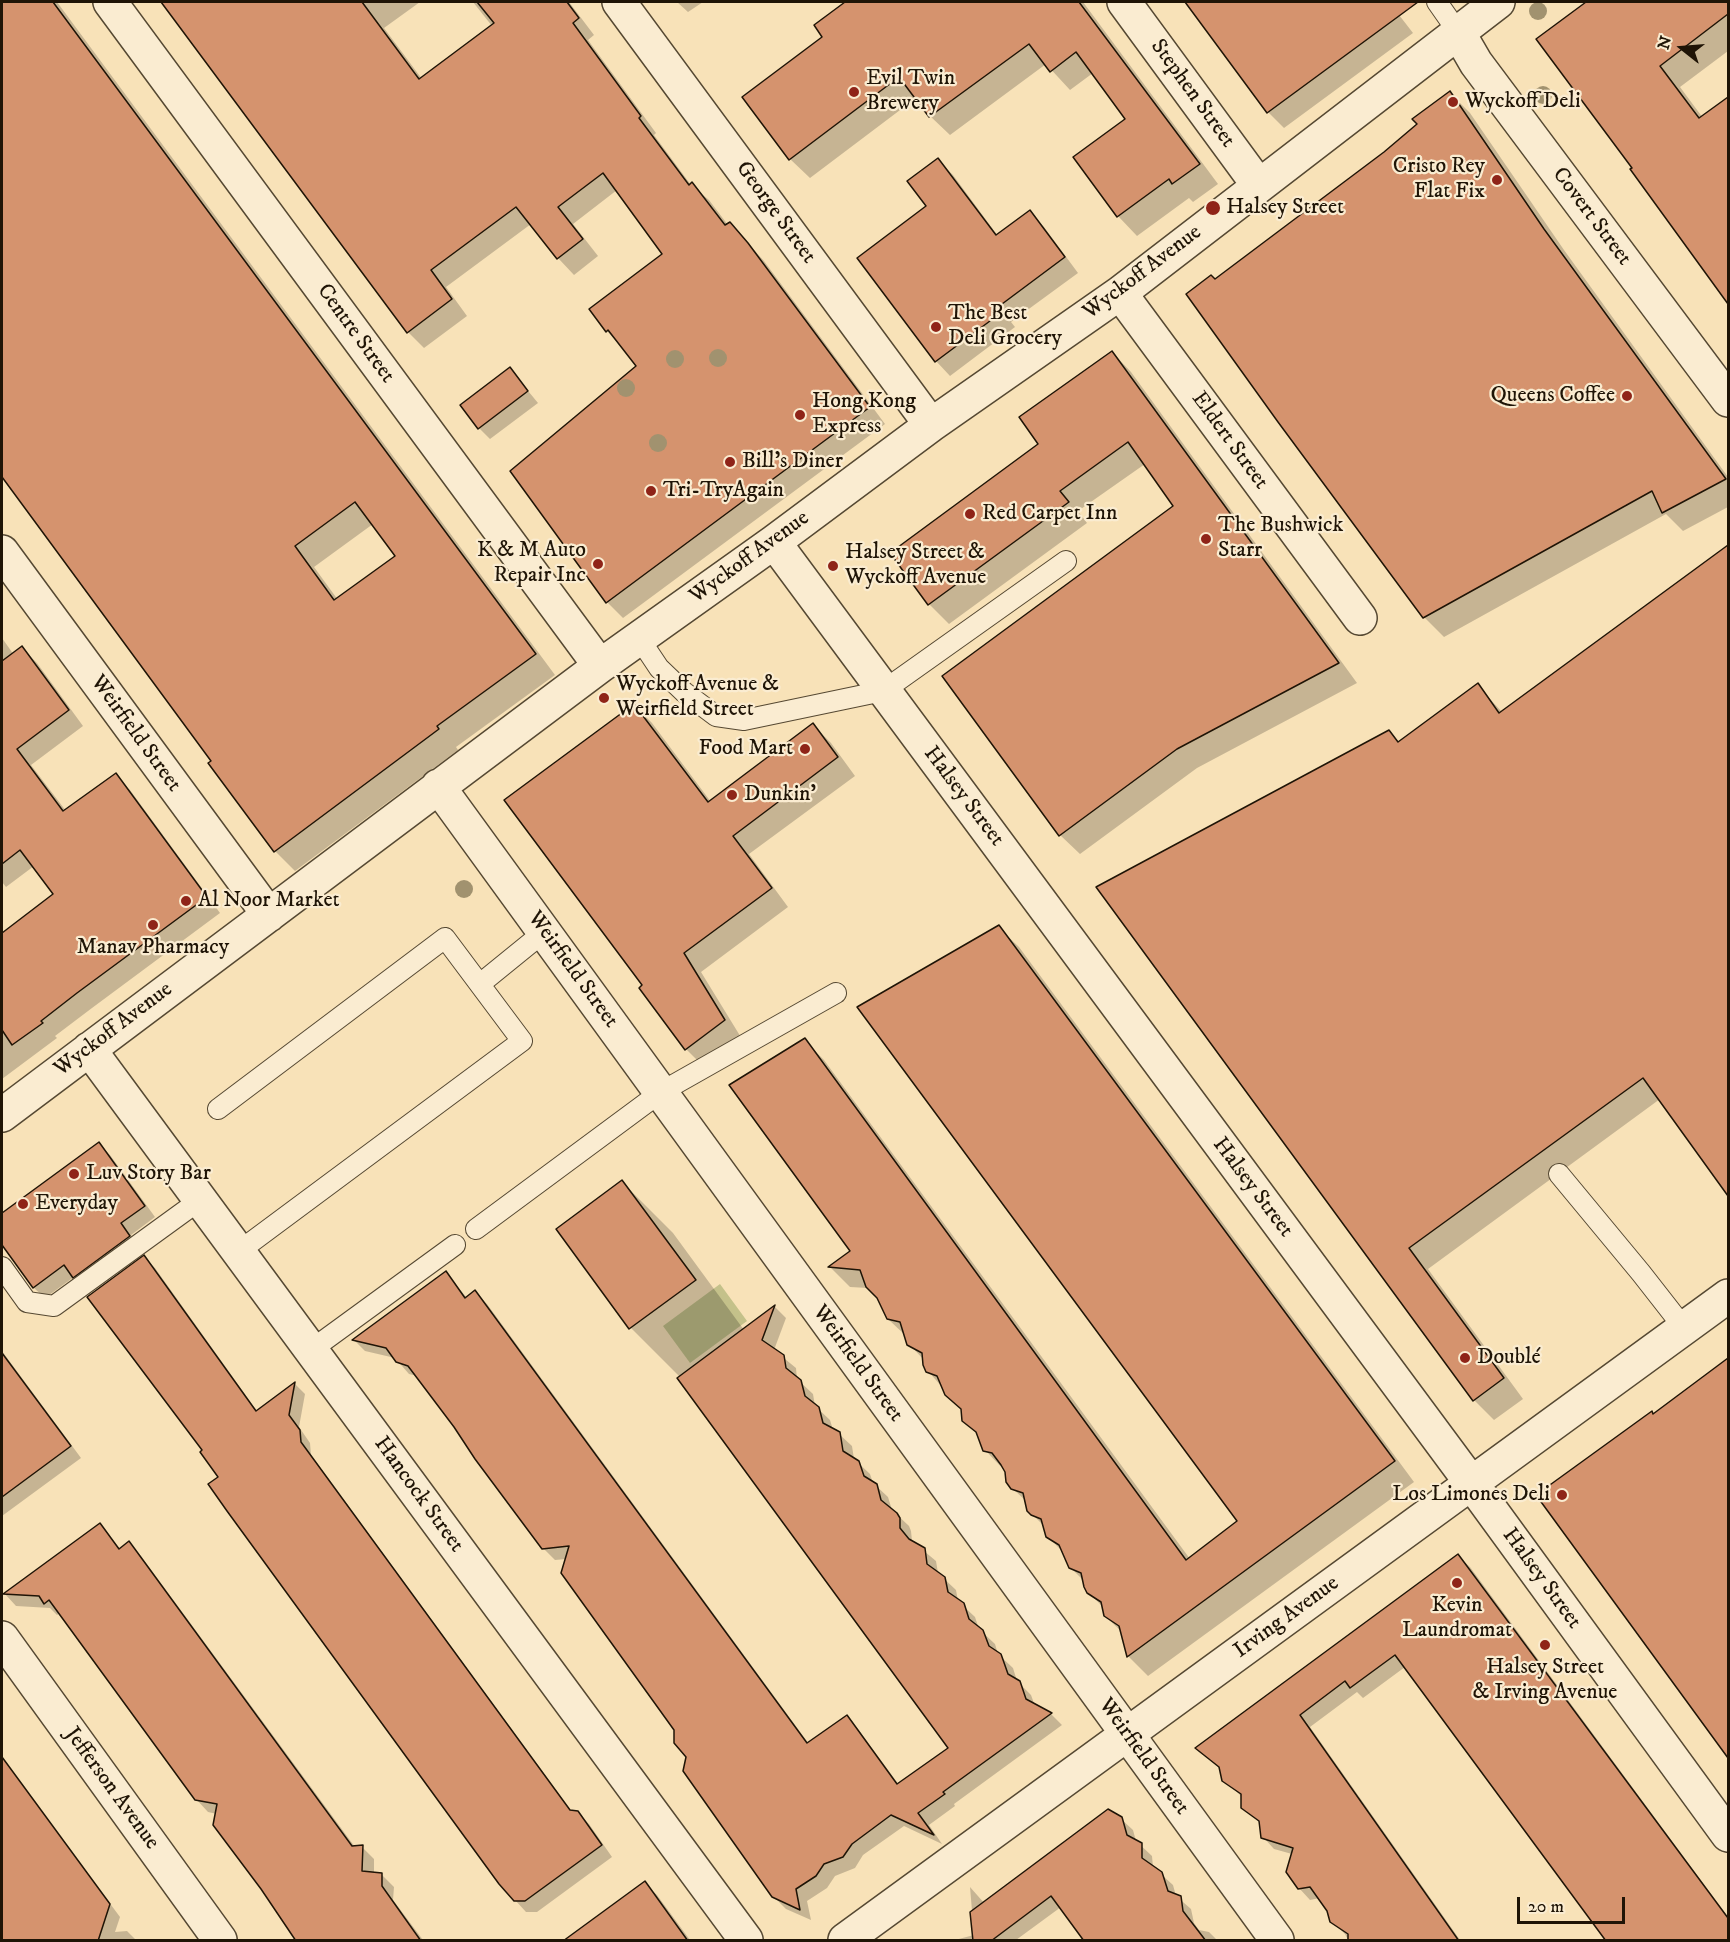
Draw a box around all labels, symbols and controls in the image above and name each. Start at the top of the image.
north arrow [1652,18,1712,78]
text: N [1653,34,1676,52]
street label: Stephen Street [1144,35,1240,153]
place label: Evil Twin Brewery [866,66,955,118]
marker: Evil Twin Brewery [847,85,861,99]
place label: Wyckoff Deli [1465,89,1581,115]
marker: Wyckoff Deli [1446,95,1460,109]
place label: Cristo Rey Flat Fix [1393,154,1485,206]
street label: George Street [729,157,821,269]
street label: Covert Street [1546,163,1636,271]
marker: Cristo Rey Flat Fix [1490,173,1504,187]
place label: Halsey Street [1226,195,1344,221]
marker: Halsey Street [1204,199,1222,217]
street label: Wyckoff Avenue [1079,220,1207,326]
street label: Centre Street [310,279,400,389]
place label: The Best Deli Grocery [948,301,1062,352]
marker: The Best Deli Grocery [929,320,943,334]
place label: Queens Coffee [1490,383,1615,409]
street label: Eldert Street [1185,387,1273,495]
place label: Hong Kong Express [812,389,916,440]
marker: Queens Coffee [1620,389,1634,403]
marker: Hong Kong Express [793,408,807,422]
place label: Bill's Diner [742,449,843,475]
marker: Bill's Diner [723,455,737,469]
place label: Tri-TryAgain [663,478,784,504]
marker: Tri-TryAgain [644,484,658,498]
place label: Red Carpet Inn [982,501,1117,527]
street label: Wyckoff Avenue [685,506,815,610]
marker: Red Carpet Inn [963,507,977,521]
place label: The Bushwick Starr [1218,513,1343,564]
marker: The Bushwick Starr [1199,532,1213,546]
place label: K & M Auto Repair Inc [477,538,586,590]
place label: Halsey Street & Wyckoff Avenue [845,540,986,592]
marker: K & M Auto Repair Inc [591,557,605,571]
marker: Halsey Street & Wyckoff Avenue [826,559,840,573]
street label: Weirfield Street [84,670,186,798]
place label: Wyckoff Avenue & Weirfield Street [616,672,779,724]
marker: Wyckoff Avenue & Weirfield Street [597,691,611,705]
place label: Food Mart [698,736,793,762]
marker: Food Mart [798,742,812,756]
street label: Halsey Street [917,742,1009,852]
place label: Dunkin' [744,782,816,808]
marker: Dunkin' [725,788,739,802]
place label: Al Noor Market [198,888,340,914]
marker: Al Noor Market [179,894,193,908]
street label: Weirfield Street [521,906,623,1034]
marker: Manav Pharmacy [146,918,160,932]
place label: Manav Pharmacy [77,935,229,961]
street label: Wyckoff Avenue [50,977,178,1083]
street label: Halsey Street [1206,1133,1298,1243]
place label: Luv Story Bar [86,1161,211,1187]
marker: Luv Story Bar [67,1167,81,1181]
place label: Everyday [35,1191,118,1217]
marker: Everyday [16,1197,30,1211]
street label: Weirfield Street [806,1300,908,1428]
place label: Doublé [1477,1345,1541,1371]
marker: Doublé [1458,1351,1472,1365]
street label: Hancock Street [367,1432,469,1558]
place label: Los Limones Deli [1392,1482,1550,1508]
marker: Los Limones Deli [1555,1488,1569,1502]
street label: Halsey Street [1496,1523,1586,1635]
street label: Irving Avenue [1229,1571,1345,1665]
marker: Kevin Laundromat [1450,1576,1464,1590]
place label: Kevin Laundromat [1402,1593,1512,1645]
marker: Halsey Street & Irving Avenue [1538,1638,1552,1652]
place label: Halsey Street & Irving Avenue [1473,1655,1617,1706]
street label: Weirfield Street [1092,1693,1194,1821]
street label: Jefferson Avenue [58,1723,164,1855]
scale bar [1520,1885,1628,1923]
text: 20 m [1528,1896,1564,1918]

